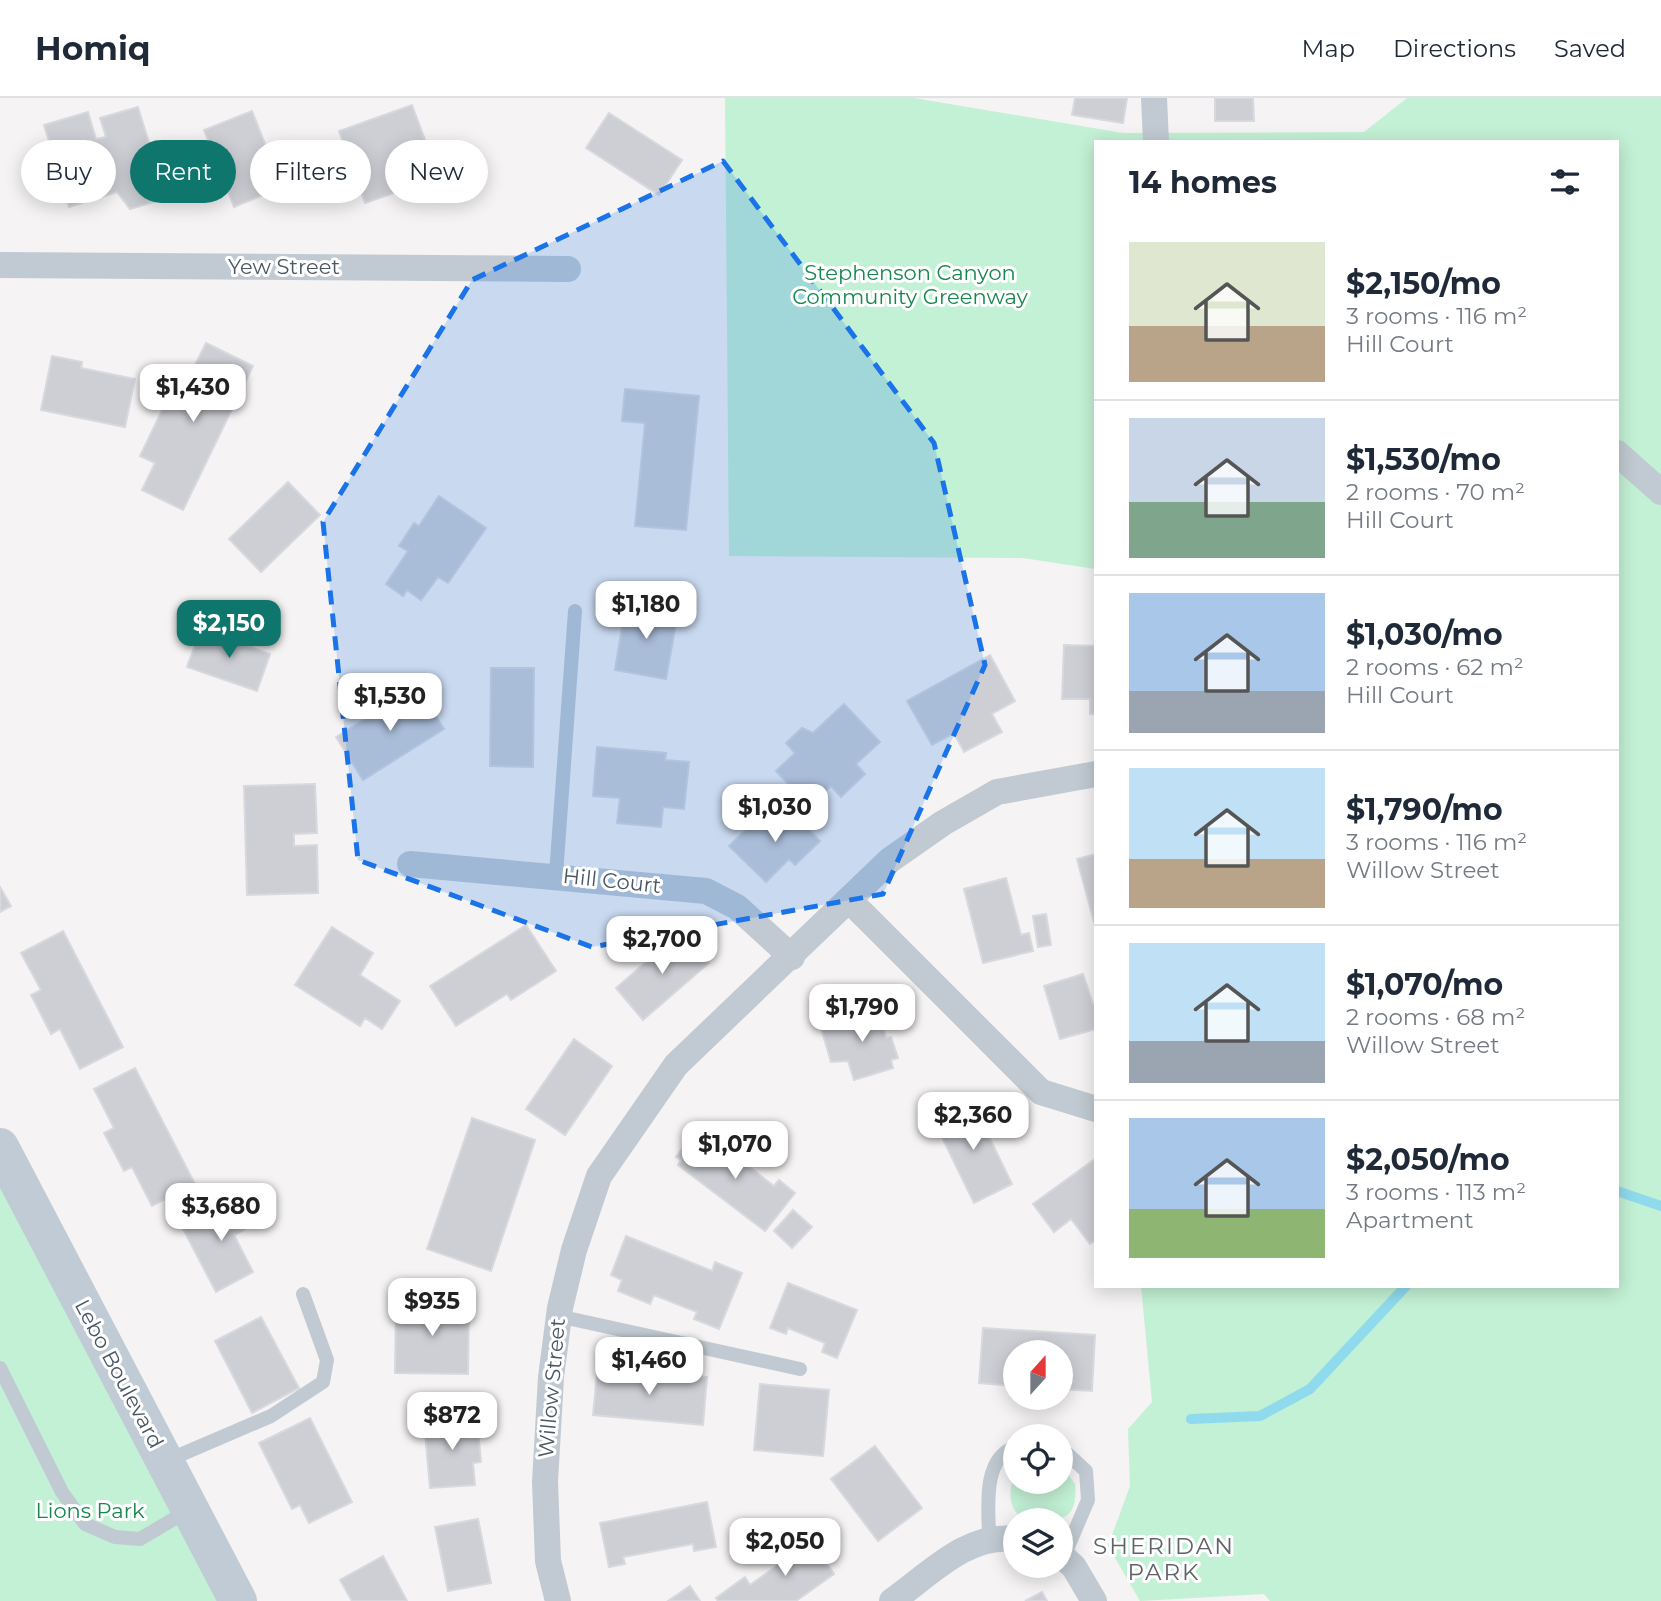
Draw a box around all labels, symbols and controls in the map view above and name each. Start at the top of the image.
text: Homiq [35,28,151,68]
text: Map [1302,34,1355,63]
text: Directions [1393,34,1516,63]
text: Saved [1554,34,1626,63]
chip: Buy [21,140,116,203]
chip: Rent [130,140,236,203]
chip: Filters [250,140,371,203]
chip: New [385,140,488,203]
icon: filters [1546,163,1584,201]
text: 14 homes [1129,164,1277,201]
street label: Yew Street [228,254,340,279]
park label: Stephenson Canyon Community Greenway [792,260,1028,309]
text: $2,150/mo [1346,265,1501,302]
icon: home [1185,270,1269,354]
text: 3 rooms · 116 m² [1346,302,1527,330]
text: Hill Court [1346,330,1454,358]
pin: $1,430 [136,364,250,424]
text: $1,430 [156,373,230,401]
text: $1,530/mo [1346,441,1501,478]
icon: home [1185,446,1269,530]
text: 2 rooms · 70 m² [1346,478,1525,506]
text: Hill Court [1346,506,1454,534]
pin: $1,180 [589,582,703,641]
text: $1,180 [612,590,680,618]
pin: $2,150 [172,601,286,660]
text: $2,150 [193,609,265,637]
text: $1,030/mo [1346,616,1503,653]
icon: home [1185,621,1269,705]
text: 2 rooms · 62 m² [1346,653,1524,681]
pin: $1,530 [333,674,447,733]
text: Hill Court [1346,681,1454,709]
text: $1,530 [354,682,426,710]
pin: $1,030 [718,784,832,844]
text: $1,790/mo [1346,791,1503,828]
text: $1,030 [738,793,812,821]
icon: home [1185,796,1269,880]
text: 3 rooms · 116 m² [1346,828,1527,856]
text: Willow Street [1346,856,1500,884]
street label: Hill Court [562,863,662,898]
pin: $2,700 [605,916,719,976]
text: $2,700 [622,925,702,953]
text: $1,070/mo [1346,966,1503,1003]
icon: home [1185,971,1269,1055]
pin: $1,790 [805,984,919,1044]
text: $1,790 [825,993,899,1021]
text: 2 rooms · 68 m² [1346,1003,1525,1031]
text: Willow Street [1346,1031,1500,1059]
pin: $2,360 [916,1093,1030,1152]
text: $2,360 [934,1101,1012,1129]
pin: $1,070 [678,1122,792,1181]
text: $1,070 [698,1130,772,1158]
text: $2,050/mo [1346,1141,1510,1178]
icon: home [1185,1146,1269,1230]
text: 3 rooms · 113 m² [1346,1178,1526,1206]
pin: $3,680 [164,1184,278,1243]
text: $3,680 [181,1192,261,1220]
text: Apartment [1346,1206,1474,1234]
pin: $935 [391,1278,473,1338]
text: $935 [404,1287,460,1315]
street label: Lebo Boulevard [70,1295,169,1452]
street label: Willow Street [533,1317,570,1459]
pin: $1,460 [592,1338,706,1397]
north arrow [1003,1340,1073,1410]
map controls [1003,1340,1073,1578]
text: $1,460 [611,1346,687,1374]
pin: $872 [411,1392,493,1452]
text: $872 [423,1401,481,1429]
button: locate [1003,1424,1073,1494]
park label: Lions Park [35,1498,145,1523]
button: layers [1003,1508,1073,1578]
pin: $2,050 [728,1518,842,1578]
text: $2,050 [745,1527,825,1555]
district label: SHERIDAN PARK [1093,1532,1235,1586]

